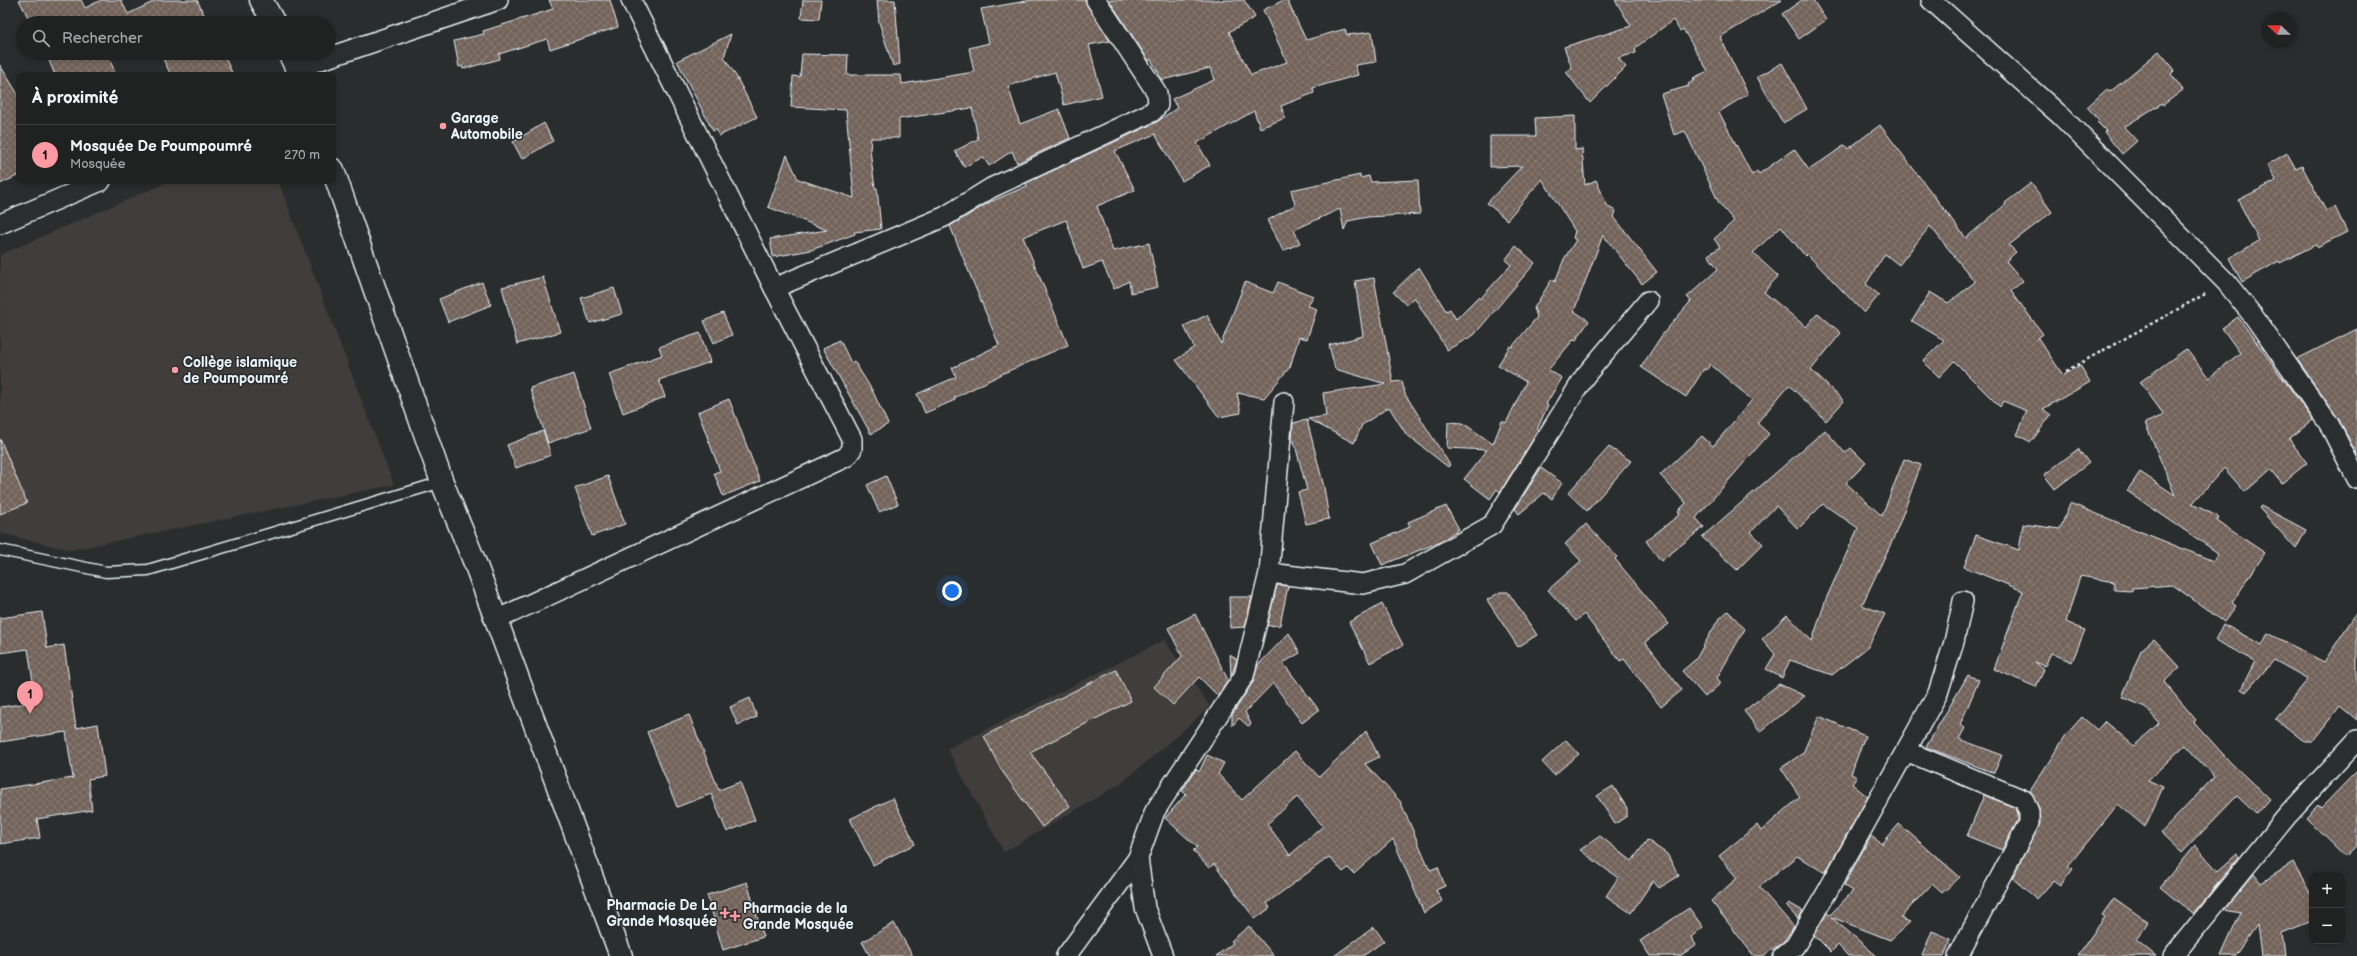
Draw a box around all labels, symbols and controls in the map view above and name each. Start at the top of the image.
north arrow [2261,12,2297,48]
search box [16,16,336,60]
icon: search [30,27,52,49]
text: Rechercher [62,29,142,48]
text: À proximité [32,88,118,108]
place label: Garage Automobile [450,110,523,143]
marker: Garage Automobile [438,121,448,131]
text: Mosquée De Poumpoumré [70,137,252,156]
text: 1 [42,147,48,163]
text: 270 m [284,147,320,163]
text: Mosquée [70,156,125,172]
place label: Collège islamique de Poumpoumré [183,354,297,387]
marker: Collège islamique de Poumpoumré [170,365,180,375]
your location [942,581,962,601]
pin: 1 [17,681,43,714]
map controls [2309,872,2345,944]
button: + [2309,872,2345,908]
place label: Pharmacie De La Grande Mosquée [606,897,717,930]
place label: Pharmacie de la Grande Mosquée [743,900,854,933]
marker: Pharmacie De La Grande Mosquée [720,908,730,918]
button: − [2309,908,2345,944]
marker: Pharmacie de la Grande Mosquée [730,911,740,921]

